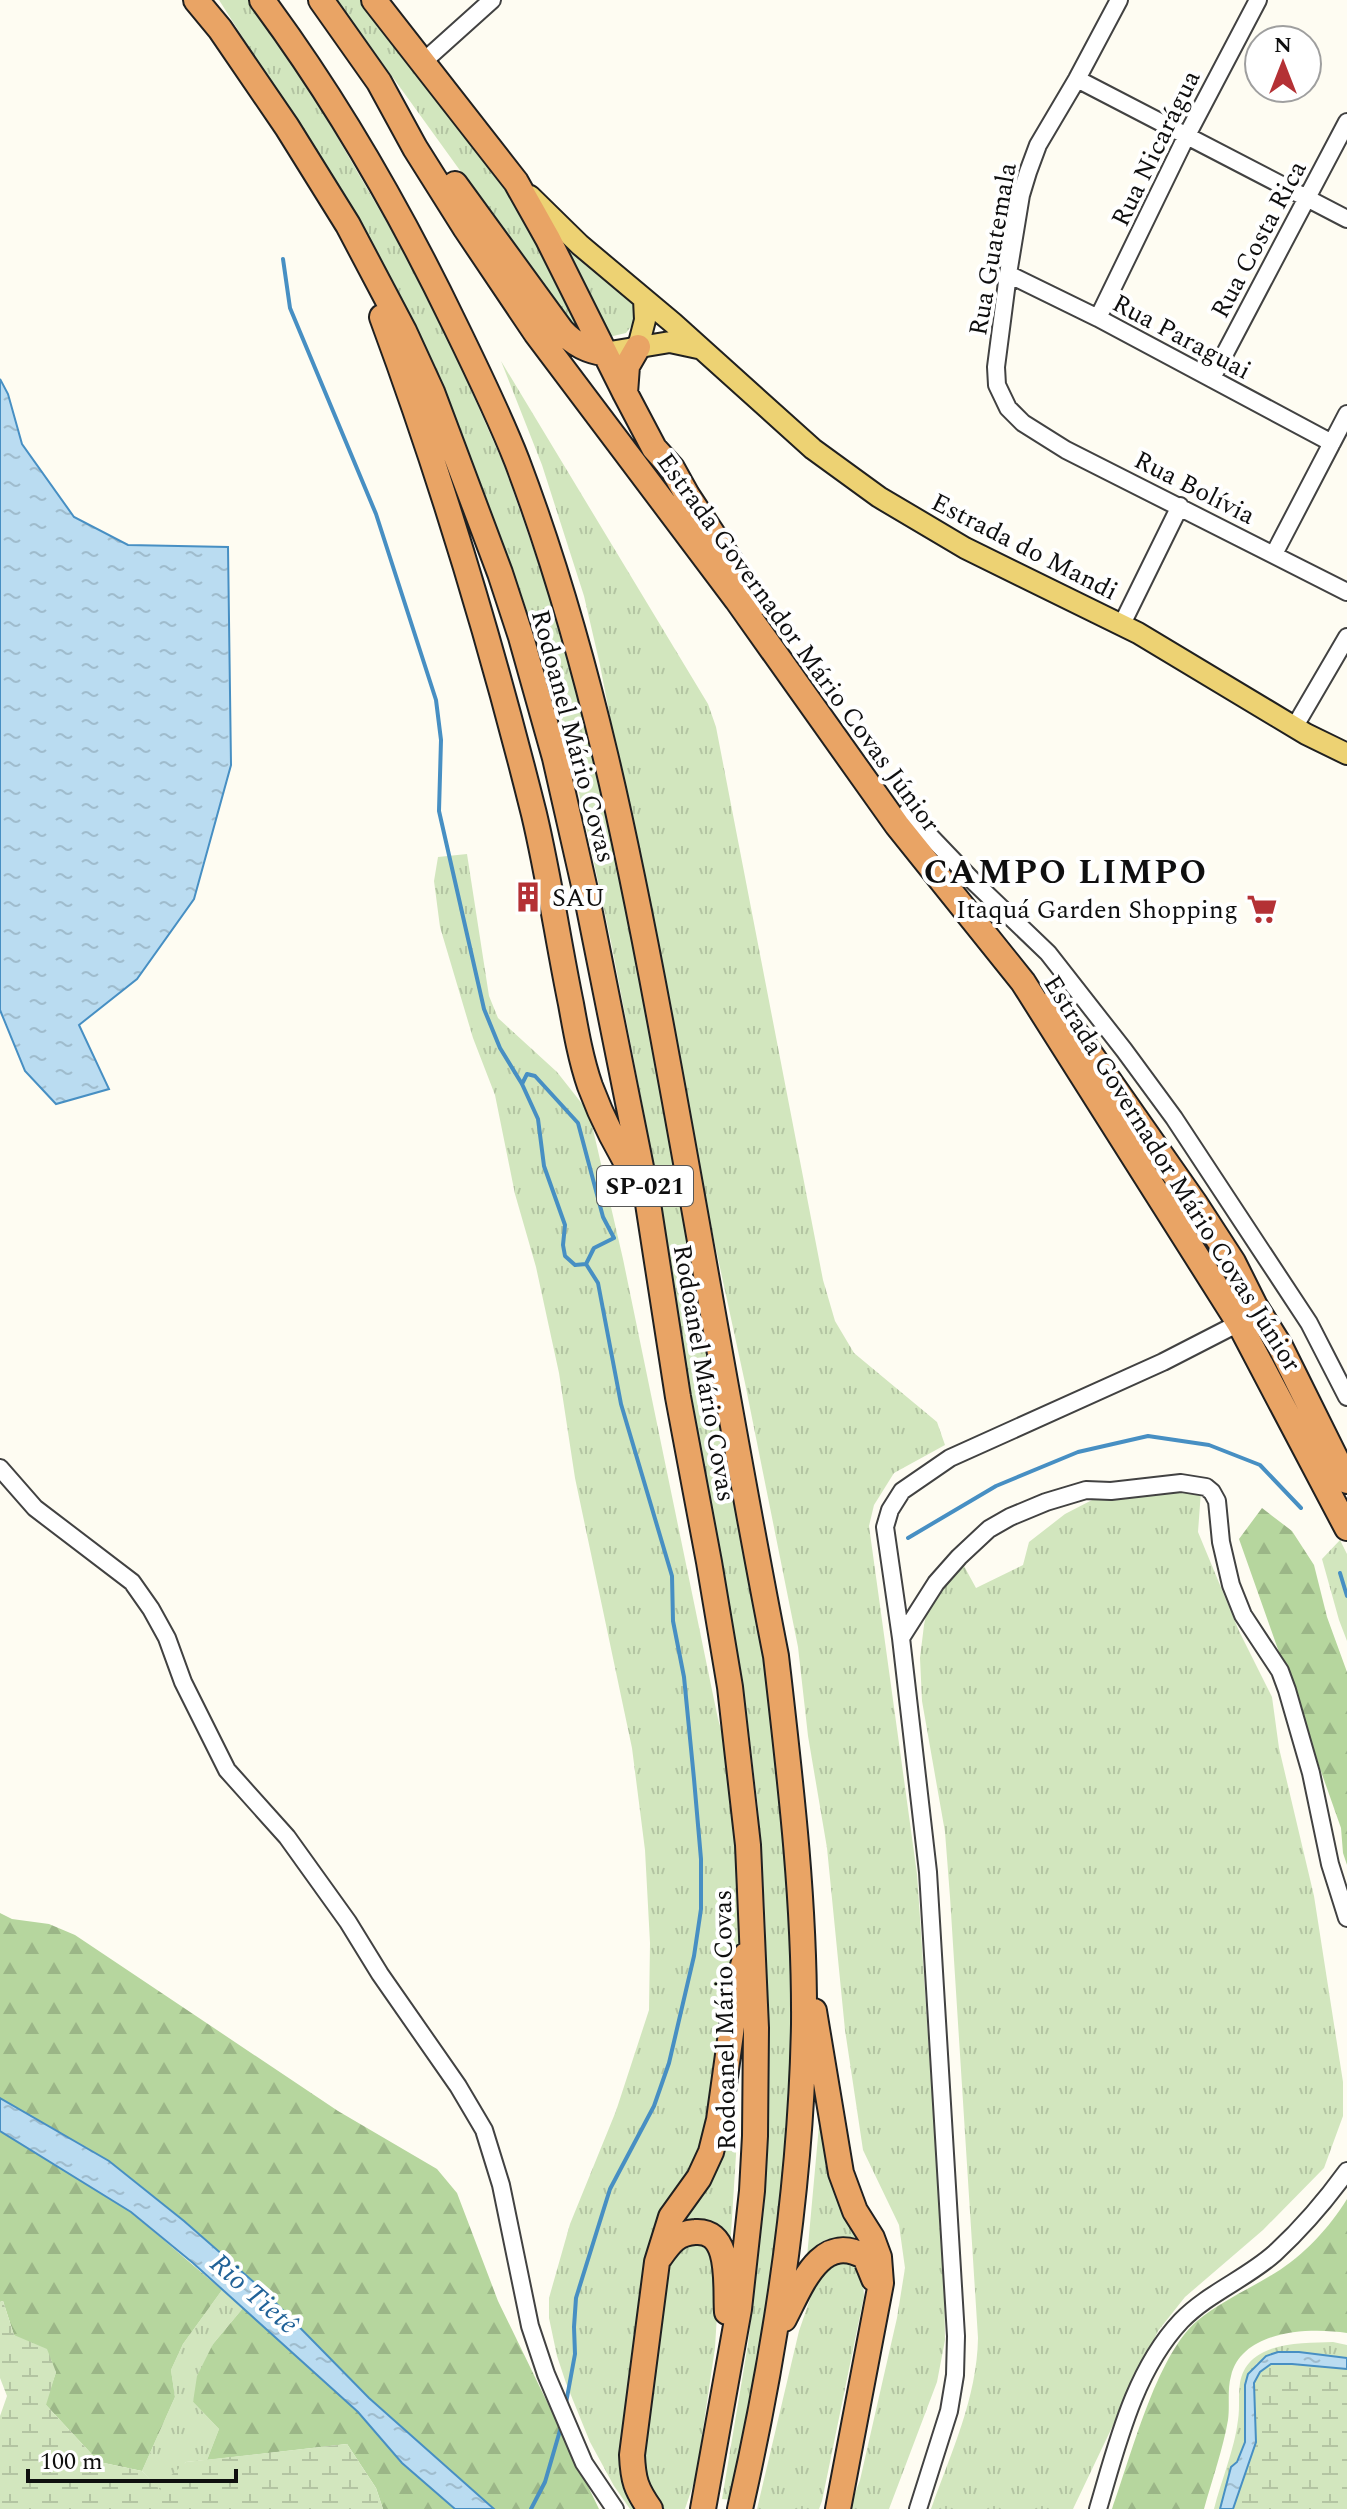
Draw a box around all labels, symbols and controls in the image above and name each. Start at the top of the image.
north arrow [1243,24,1323,104]
text: N [1274,29,1292,62]
street label: Rua Nicarágua [1101,63,1211,233]
street label: Rua Costa Rica [1200,153,1317,326]
street label: Rua Guatemala [958,159,1028,339]
street label: Rua Paraguai [1105,283,1258,390]
street label: Rua Bolívia [1127,440,1262,536]
street label: Estrada Governador Mário Covas Júnior [646,444,950,841]
street label: Estrada do Mandi [924,483,1125,611]
street label: Rodoanel Mário Covas [520,605,626,867]
district label: CAMPO LIMPO [924,847,1208,899]
place label: SAU [552,878,605,918]
building icon: SAU [511,880,545,914]
place label: Itaquá Garden Shopping [956,890,1238,930]
supermarket icon: Itaquá Garden Shopping [1245,892,1279,926]
street label: Estrada Governador Mário Covas Júnior [1033,967,1311,1380]
road number: SP-021 [597,1166,693,1206]
street label: Rodoanel Mário Covas [662,1241,746,1505]
street label: Rodoanel Mário Covas [703,1889,747,2151]
water label: Rio Tietê [200,2243,309,2345]
scale bar [28,2433,236,2483]
text: 100 m [40,2444,103,2480]

